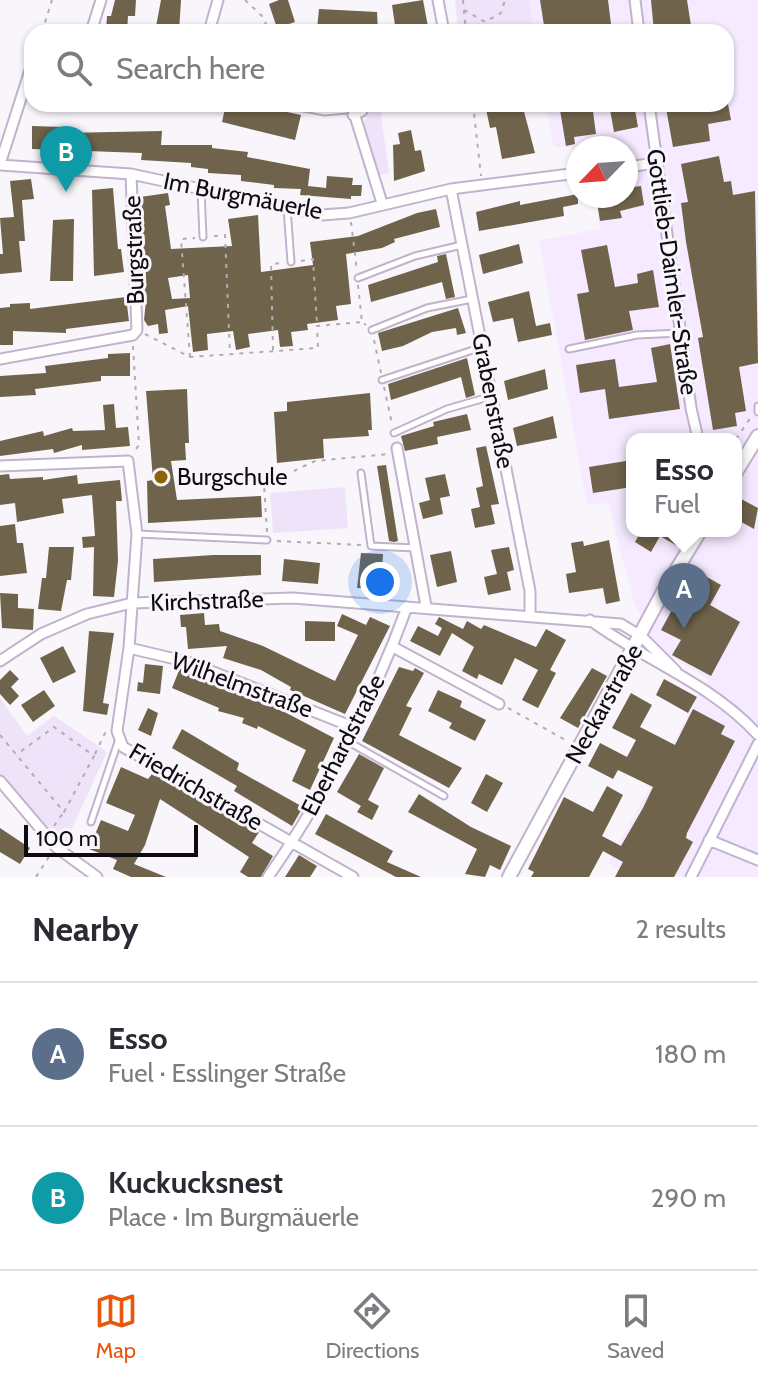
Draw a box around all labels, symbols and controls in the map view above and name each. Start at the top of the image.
search box [24,24,734,112]
icon: search [52,46,96,90]
text: Search here [116,50,265,87]
pin: B [40,126,92,192]
north arrow [566,136,638,208]
street label: Gottlieb-Daimler-Straße [641,147,704,397]
street label: Im Burgmäuerle [161,166,325,225]
street label: Burgstraße [117,195,150,305]
street label: Grabenstraße [466,331,521,471]
popup [626,433,742,537]
text: Esso [654,451,714,488]
place label: Burgschule [177,462,287,491]
marker: Burgschule [152,468,170,486]
text: Fuel [654,488,700,520]
your location [360,562,400,602]
pin: A [658,563,710,629]
street label: Kirchstraße [150,584,264,617]
street label: Neckarstraße [559,639,648,769]
street label: Wilhelmstraße [168,646,317,724]
street label: Eberhardstraße [295,669,391,820]
street label: Friedrichstraße [124,737,268,836]
scale bar [24,821,198,857]
text: 100 m [36,825,98,852]
text: Nearby [32,908,139,950]
text: 2 results [635,913,726,945]
text: Esso [108,1020,168,1057]
text: A [50,1038,66,1070]
text: 180 m [655,1038,726,1070]
text: Fuel · Esslinger Straße [108,1057,346,1089]
text: Kuckucksnest [108,1164,283,1201]
text: B [50,1182,66,1214]
text: 290 m [651,1182,726,1214]
text: Place · Im Burgmäuerle [108,1201,359,1233]
tab: Map [94,1289,138,1364]
tab: Directions [325,1289,419,1364]
tab: Saved [607,1289,664,1364]

